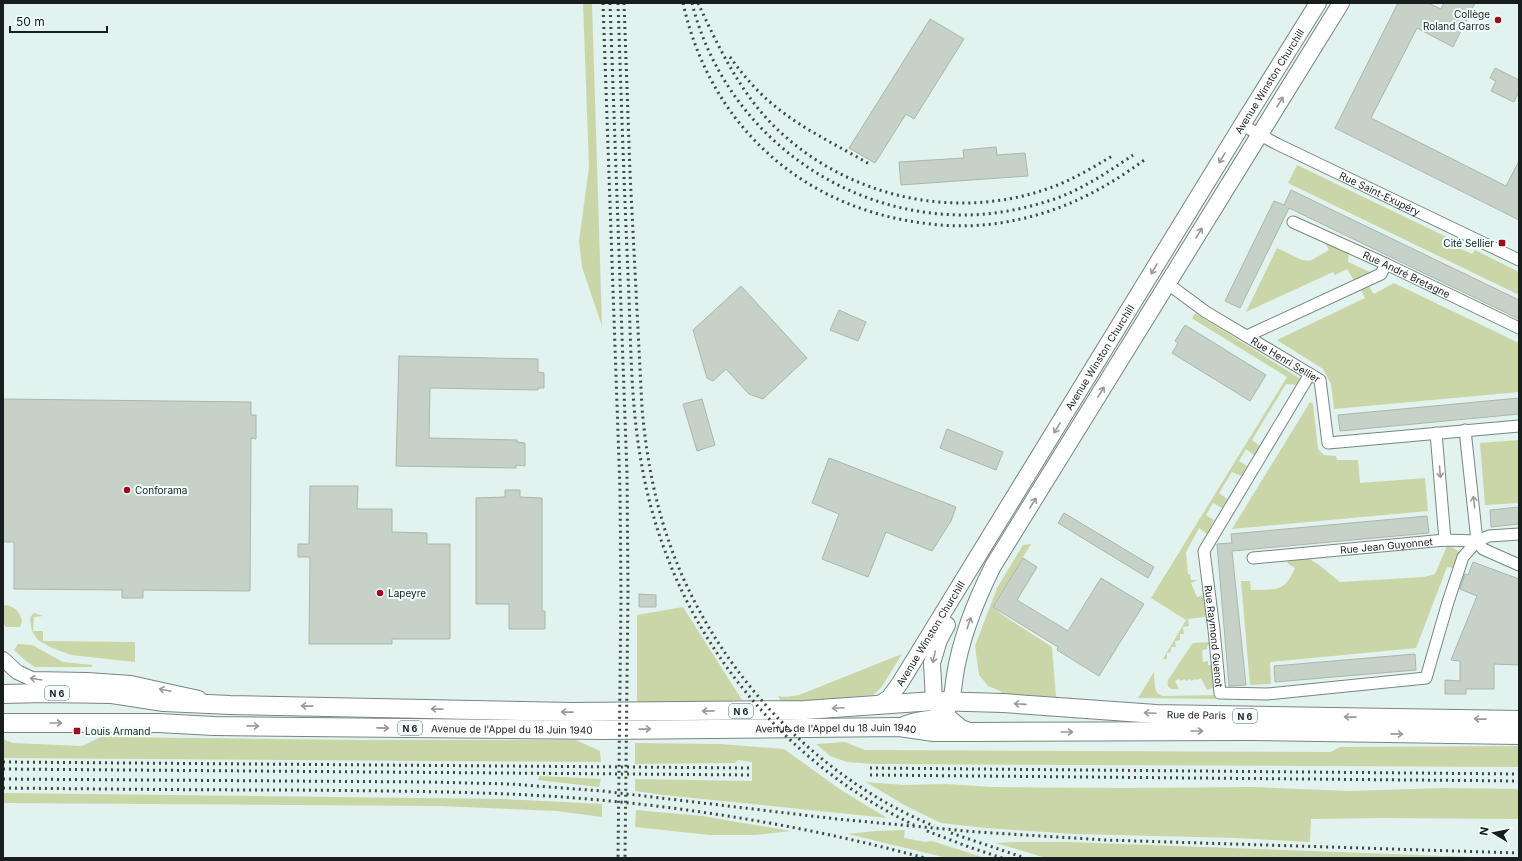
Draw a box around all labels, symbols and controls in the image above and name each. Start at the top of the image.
scale bar [10,8,107,34]
place label: Collège Roland Garros [1423,8,1490,32]
text: 50 m [16,14,45,29]
marker: Collège Roland Garros [1493,15,1503,25]
street label: Avenue Winston Churchill [1232,27,1306,136]
one-way arrow [1277,96,1285,108]
one-way arrow [1218,152,1226,163]
street label: Rue Saint-Exupéry [1338,169,1423,218]
one-way arrow [1195,227,1203,239]
place label: Cité Sellier [1443,237,1494,249]
marker: Cité Sellier [1497,238,1507,248]
street label: Rue André Bretagne [1361,248,1452,300]
one-way arrow [1150,263,1158,274]
street label: Avenue Winston Churchill [1063,303,1136,412]
street label: Rue Henri Sellier [1249,334,1323,385]
one-way arrow [1098,386,1106,398]
one-way arrow [1053,422,1061,433]
one-way arrow [1436,465,1443,478]
place label: Conforama [135,484,187,496]
marker: Conforama [122,485,132,495]
one-way arrow [1470,496,1477,509]
one-way arrow [1029,497,1037,508]
street label: Rue Jean Guyonnet [1340,535,1434,556]
street label: Avenue Winston Churchill [894,579,967,688]
street label: Rue Raymond Guenot [1202,584,1225,688]
place label: Lapeyre [388,587,426,599]
marker: Lapeyre [375,588,385,598]
one-way arrow [966,616,973,629]
one-way arrow [929,650,937,663]
one-way arrow [30,675,43,683]
road number: N 6 [45,686,69,700]
one-way arrow [159,686,172,694]
one-way arrow [1014,701,1027,708]
one-way arrow [301,703,314,710]
road number: N 6 [729,704,753,718]
one-way arrow [832,704,845,712]
one-way arrow [431,705,444,713]
one-way arrow [702,707,715,715]
one-way arrow [561,708,574,716]
street label: Rue de Paris [1167,708,1226,721]
road number: N 6 [1233,709,1257,723]
one-way arrow [1144,710,1157,717]
one-way arrow [1344,714,1357,721]
one-way arrow [1474,715,1487,723]
one-way arrow [49,719,62,727]
road number: N 6 [398,721,422,735]
street label: Avenue de l'Appel du 18 Juin 1940 [755,721,917,735]
one-way arrow [246,722,259,730]
street label: Avenue de l'Appel du 18 Juin 1940 [431,722,593,736]
one-way arrow [376,724,389,732]
place label: Louis Armand [85,725,150,737]
one-way arrow [638,725,651,733]
marker: Louis Armand [72,726,82,736]
one-way arrow [1190,727,1203,735]
one-way arrow [1060,728,1073,736]
one-way arrow [1390,730,1403,737]
north arrow [1474,813,1514,853]
text: N [1477,826,1492,837]

